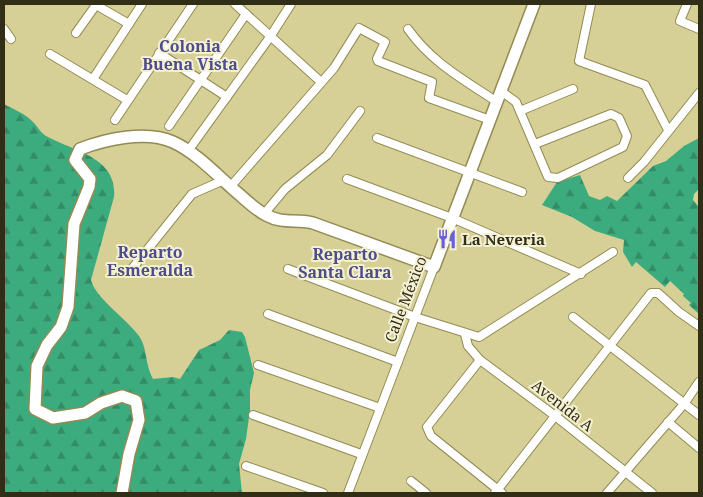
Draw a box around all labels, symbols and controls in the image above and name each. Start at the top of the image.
district label: Colonia Buena Vista [142,35,238,75]
restaurant icon: La Neveria [436,228,458,250]
place label: La Neveria [462,229,545,249]
district label: Reparto Esmeralda [107,241,194,281]
district label: Reparto Santa Clara [298,243,392,283]
street label: Calle México [379,253,431,345]
street label: Avenida A [528,375,598,436]

